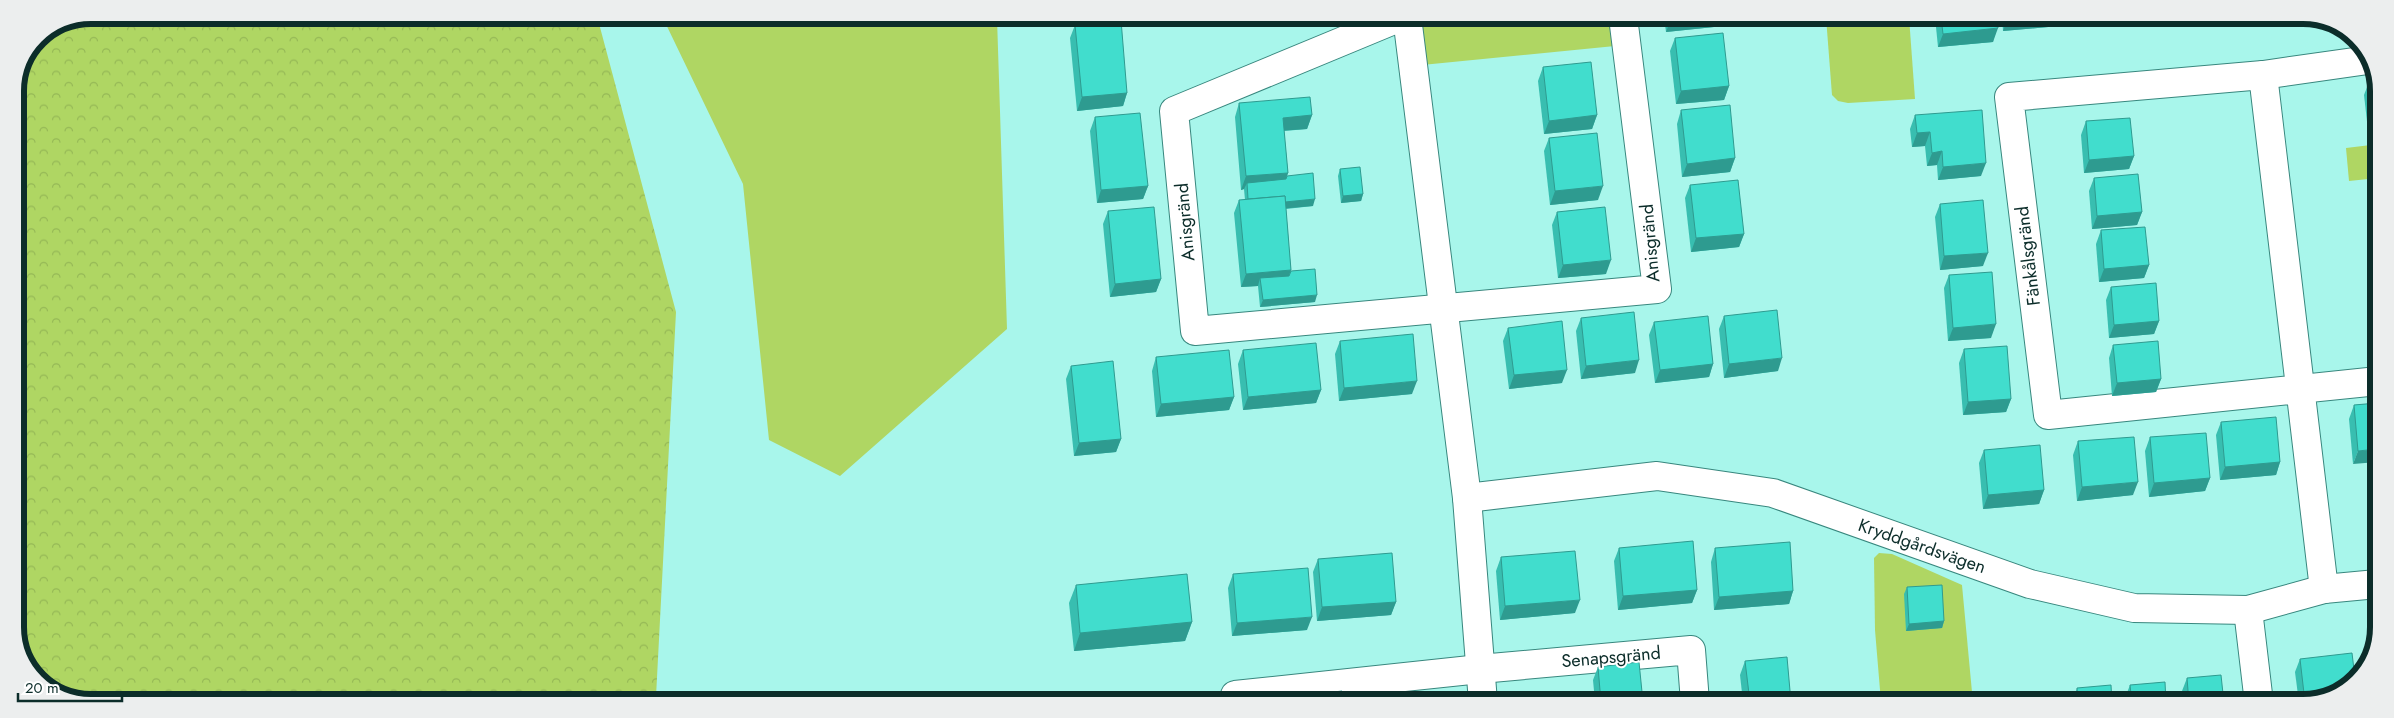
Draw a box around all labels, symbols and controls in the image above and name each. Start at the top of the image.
street label: Anisgränd [1169,182,1201,262]
street label: Anisgränd [1634,203,1666,283]
street label: Fänkålsgränd [2009,205,2047,307]
street label: Kryddgårdsvägen [1855,512,1989,580]
street label: Senapsgränd [1560,640,1662,674]
scale bar [18,670,121,702]
text: 20 m [25,677,59,699]

